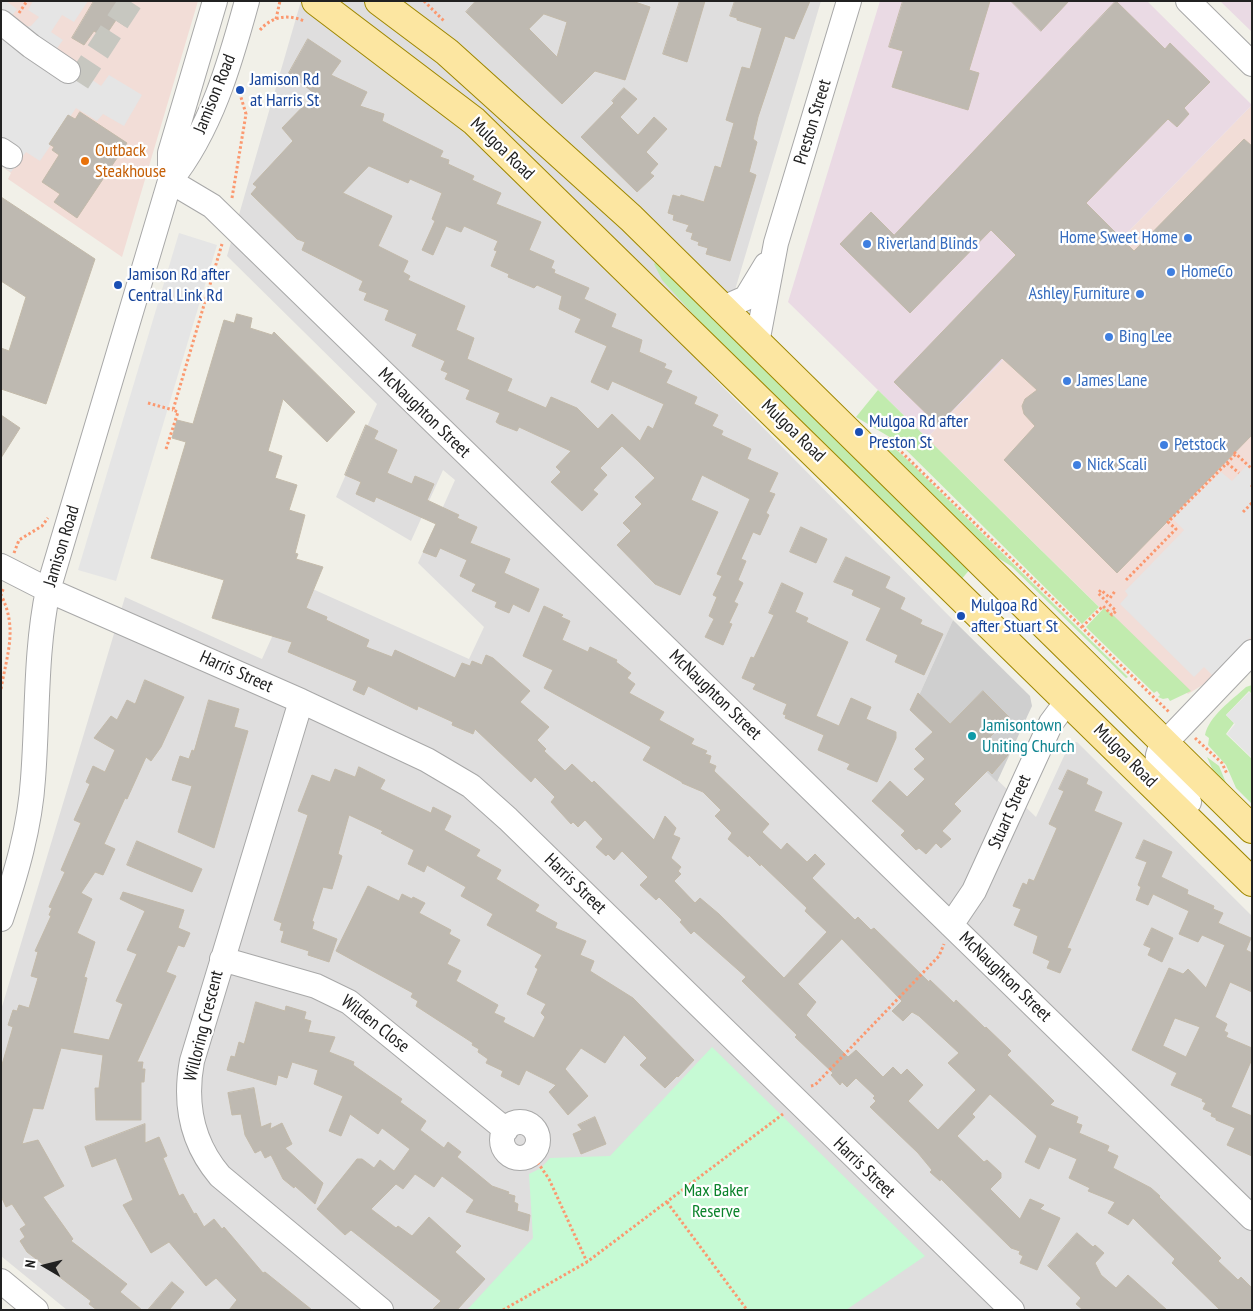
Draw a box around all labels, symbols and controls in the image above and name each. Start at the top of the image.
street label: Jamison Road [189,51,241,137]
place label: Jamison Rd at Harris St [250,69,319,112]
street label: Preston Street [790,77,836,167]
marker: Jamison Rd at Harris St [234,84,246,96]
street label: Mulgoa Road [465,113,539,185]
place label: Outback Steakhouse [95,140,166,182]
marker: Outback Steakhouse [79,155,91,167]
place label: Home Sweet Home [1059,227,1178,249]
marker: Home Sweet Home [1182,232,1194,244]
place label: Riverland Blinds [877,233,978,255]
marker: Riverland Blinds [861,238,873,250]
place label: HomeCo [1181,261,1233,283]
place label: Jamison Rd after Central Link Rd [128,264,230,306]
marker: HomeCo [1165,266,1177,278]
marker: Jamison Rd after Central Link Rd [112,279,124,291]
place label: Ashley Furniture [1028,283,1130,305]
marker: Ashley Furniture [1134,288,1146,300]
place label: Bing Lee [1119,326,1172,348]
marker: Bing Lee [1103,331,1115,343]
street label: McNaughton Street [373,364,475,462]
place label: James Lane [1077,370,1147,392]
marker: James Lane [1061,375,1073,387]
street label: Mulgoa Road [756,395,830,467]
place label: Mulgoa Rd after Preston St [869,411,968,454]
marker: Mulgoa Rd after Preston St [853,426,865,438]
place label: Petstock [1174,434,1226,456]
marker: Petstock [1158,439,1170,451]
place label: Nick Scali [1087,454,1147,476]
marker: Nick Scali [1071,459,1083,471]
street label: Jamison Road [39,503,85,589]
place label: Mulgoa Rd after Stuart St [971,595,1058,638]
marker: Mulgoa Rd after Stuart St [955,610,967,622]
street label: Harris Street [196,646,276,698]
street label: McNaughton Street [664,646,766,744]
place label: Jamisontown Uniting Church [982,715,1075,758]
street label: Mulgoa Road [1089,720,1161,792]
marker: Jamisontown Uniting Church [966,730,978,742]
street label: Stuart Street [984,771,1036,853]
street label: Harris Street [540,849,610,919]
street label: McNaughton Street [954,928,1056,1026]
street label: Willoring Crescent [180,968,228,1084]
street label: Wilden Close [336,991,414,1057]
street label: Harris Street [829,1133,899,1203]
park label: Max Baker Reserve [684,1180,748,1222]
north arrow [20,1241,70,1291]
text: N [21,1259,40,1269]

